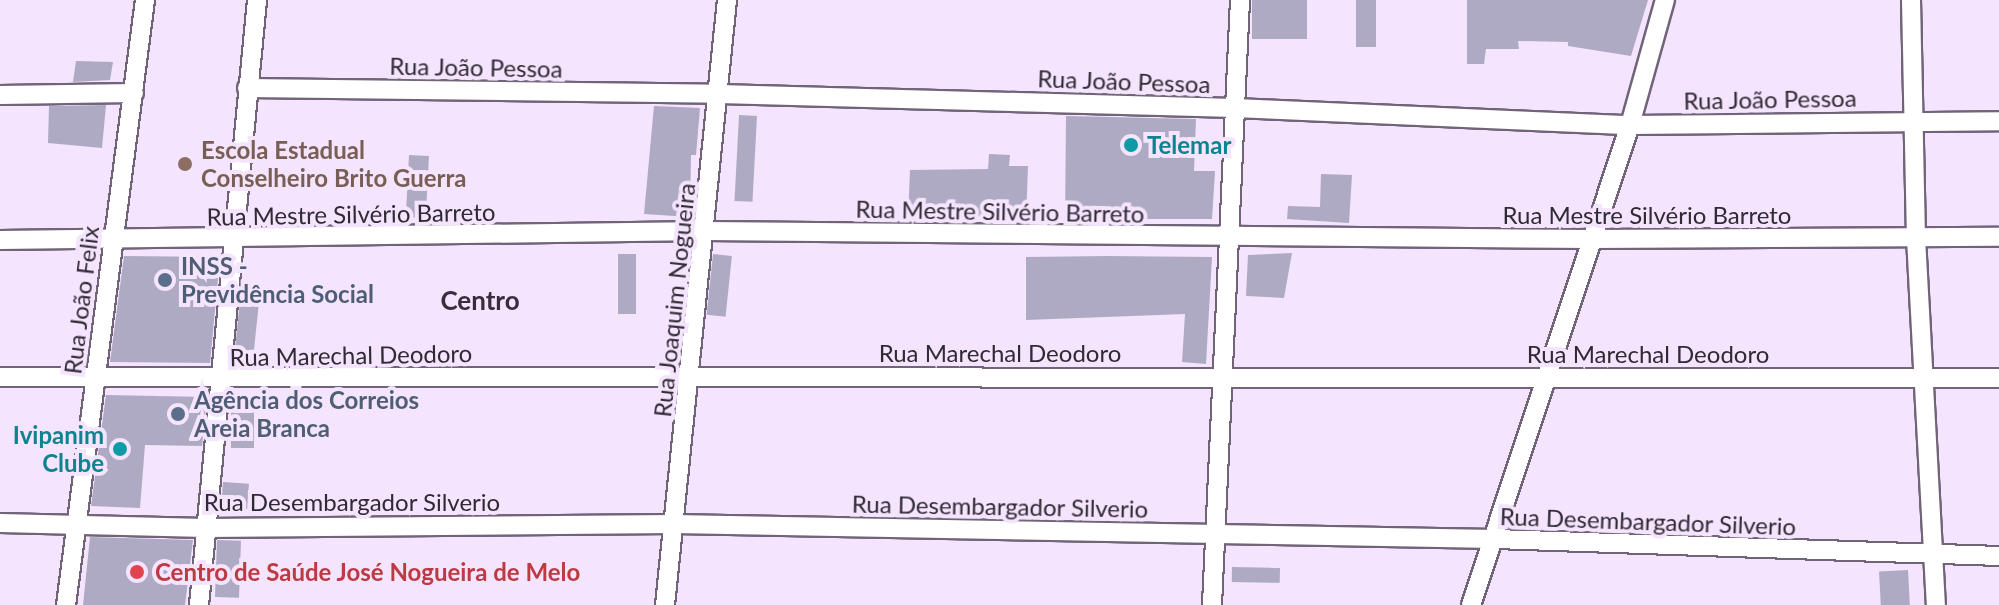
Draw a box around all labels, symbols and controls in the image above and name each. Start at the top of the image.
street label: Rua João Pessoa [389,51,563,83]
street label: Rua João Pessoa [1037,64,1211,98]
street label: Rua João Pessoa [1683,83,1857,115]
place label: Telemar [1147,131,1231,159]
place label: Escola Estadual Conselheiro Brito Guerra [201,136,467,192]
marker: Telemar [1122,136,1140,154]
marker: Escola Estadual Conselheiro Brito Guerra [176,155,194,173]
street label: Rua Joaquim Nogueira [647,181,701,419]
street label: Rua Mestre Silvério Barreto [855,194,1145,228]
street label: Rua Mestre Silvério Barreto [206,197,496,231]
street label: Rua Mestre Silvério Barreto [1503,201,1791,229]
street label: Rua João Felix [58,224,104,376]
place label: INSS - Previdência Social [181,252,374,308]
marker: INSS - Previdência Social [156,271,174,289]
district label: Centro [440,285,520,317]
street label: Rua Marechal Deodoro [229,338,473,372]
street label: Rua Marechal Deodoro [879,339,1121,367]
street label: Rua Marechal Deodoro [1527,340,1769,368]
place label: Agência dos Correios Areia Branca [194,386,419,442]
marker: Agência dos Correios Areia Branca [169,405,187,423]
place label: Ivipanim Clube [13,421,104,477]
marker: Ivipanim Clube [111,440,129,458]
street label: Rua Desembargador Silverio [204,488,500,516]
street label: Rua Desembargador Silverio [851,489,1149,523]
street label: Rua Desembargador Silverio [1499,501,1797,541]
place label: Centro de Saúde José Nogueira de Melo [155,558,581,586]
marker: Centro de Saúde José Nogueira de Melo [126,561,148,583]

